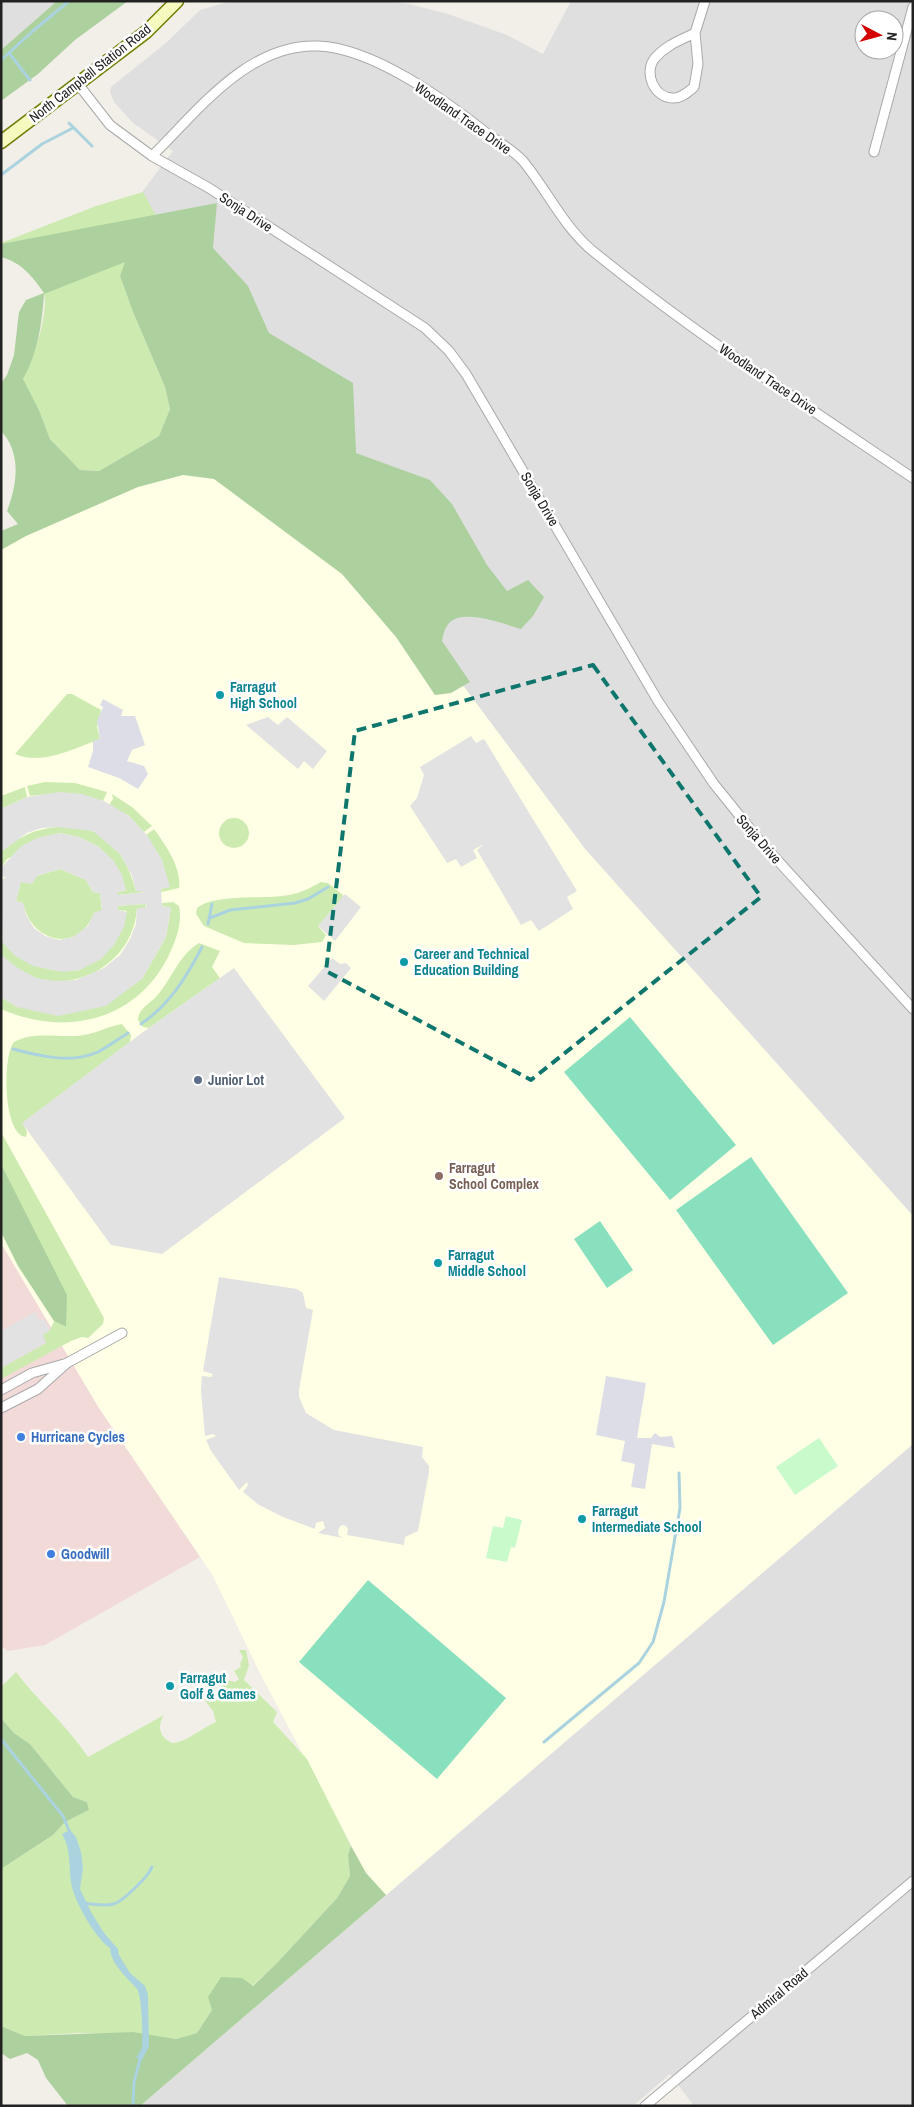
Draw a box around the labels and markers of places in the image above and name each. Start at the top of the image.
place label: Farragut High School [230,678,297,712]
marker: Farragut High School [214,689,226,701]
place label: Career and Technical Education Building [414,945,529,979]
marker: Career and Technical Education Building [398,956,410,968]
place label: Junior Lot [208,1071,264,1089]
marker: Junior Lot [192,1074,204,1086]
place label: Farragut School Complex [449,1159,540,1193]
marker: Farragut School Complex [433,1170,445,1182]
place label: Farragut Middle School [448,1246,526,1280]
marker: Farragut Middle School [432,1257,444,1269]
place label: Hurricane Cycles [31,1428,125,1446]
marker: Hurricane Cycles [15,1431,27,1443]
place label: Farragut Intermediate School [592,1502,702,1536]
marker: Farragut Intermediate School [576,1513,588,1525]
place label: Goodwill [61,1545,109,1563]
marker: Goodwill [45,1548,57,1560]
place label: Farragut Golf & Games [180,1669,256,1703]
marker: Farragut Golf & Games [164,1680,176,1692]

